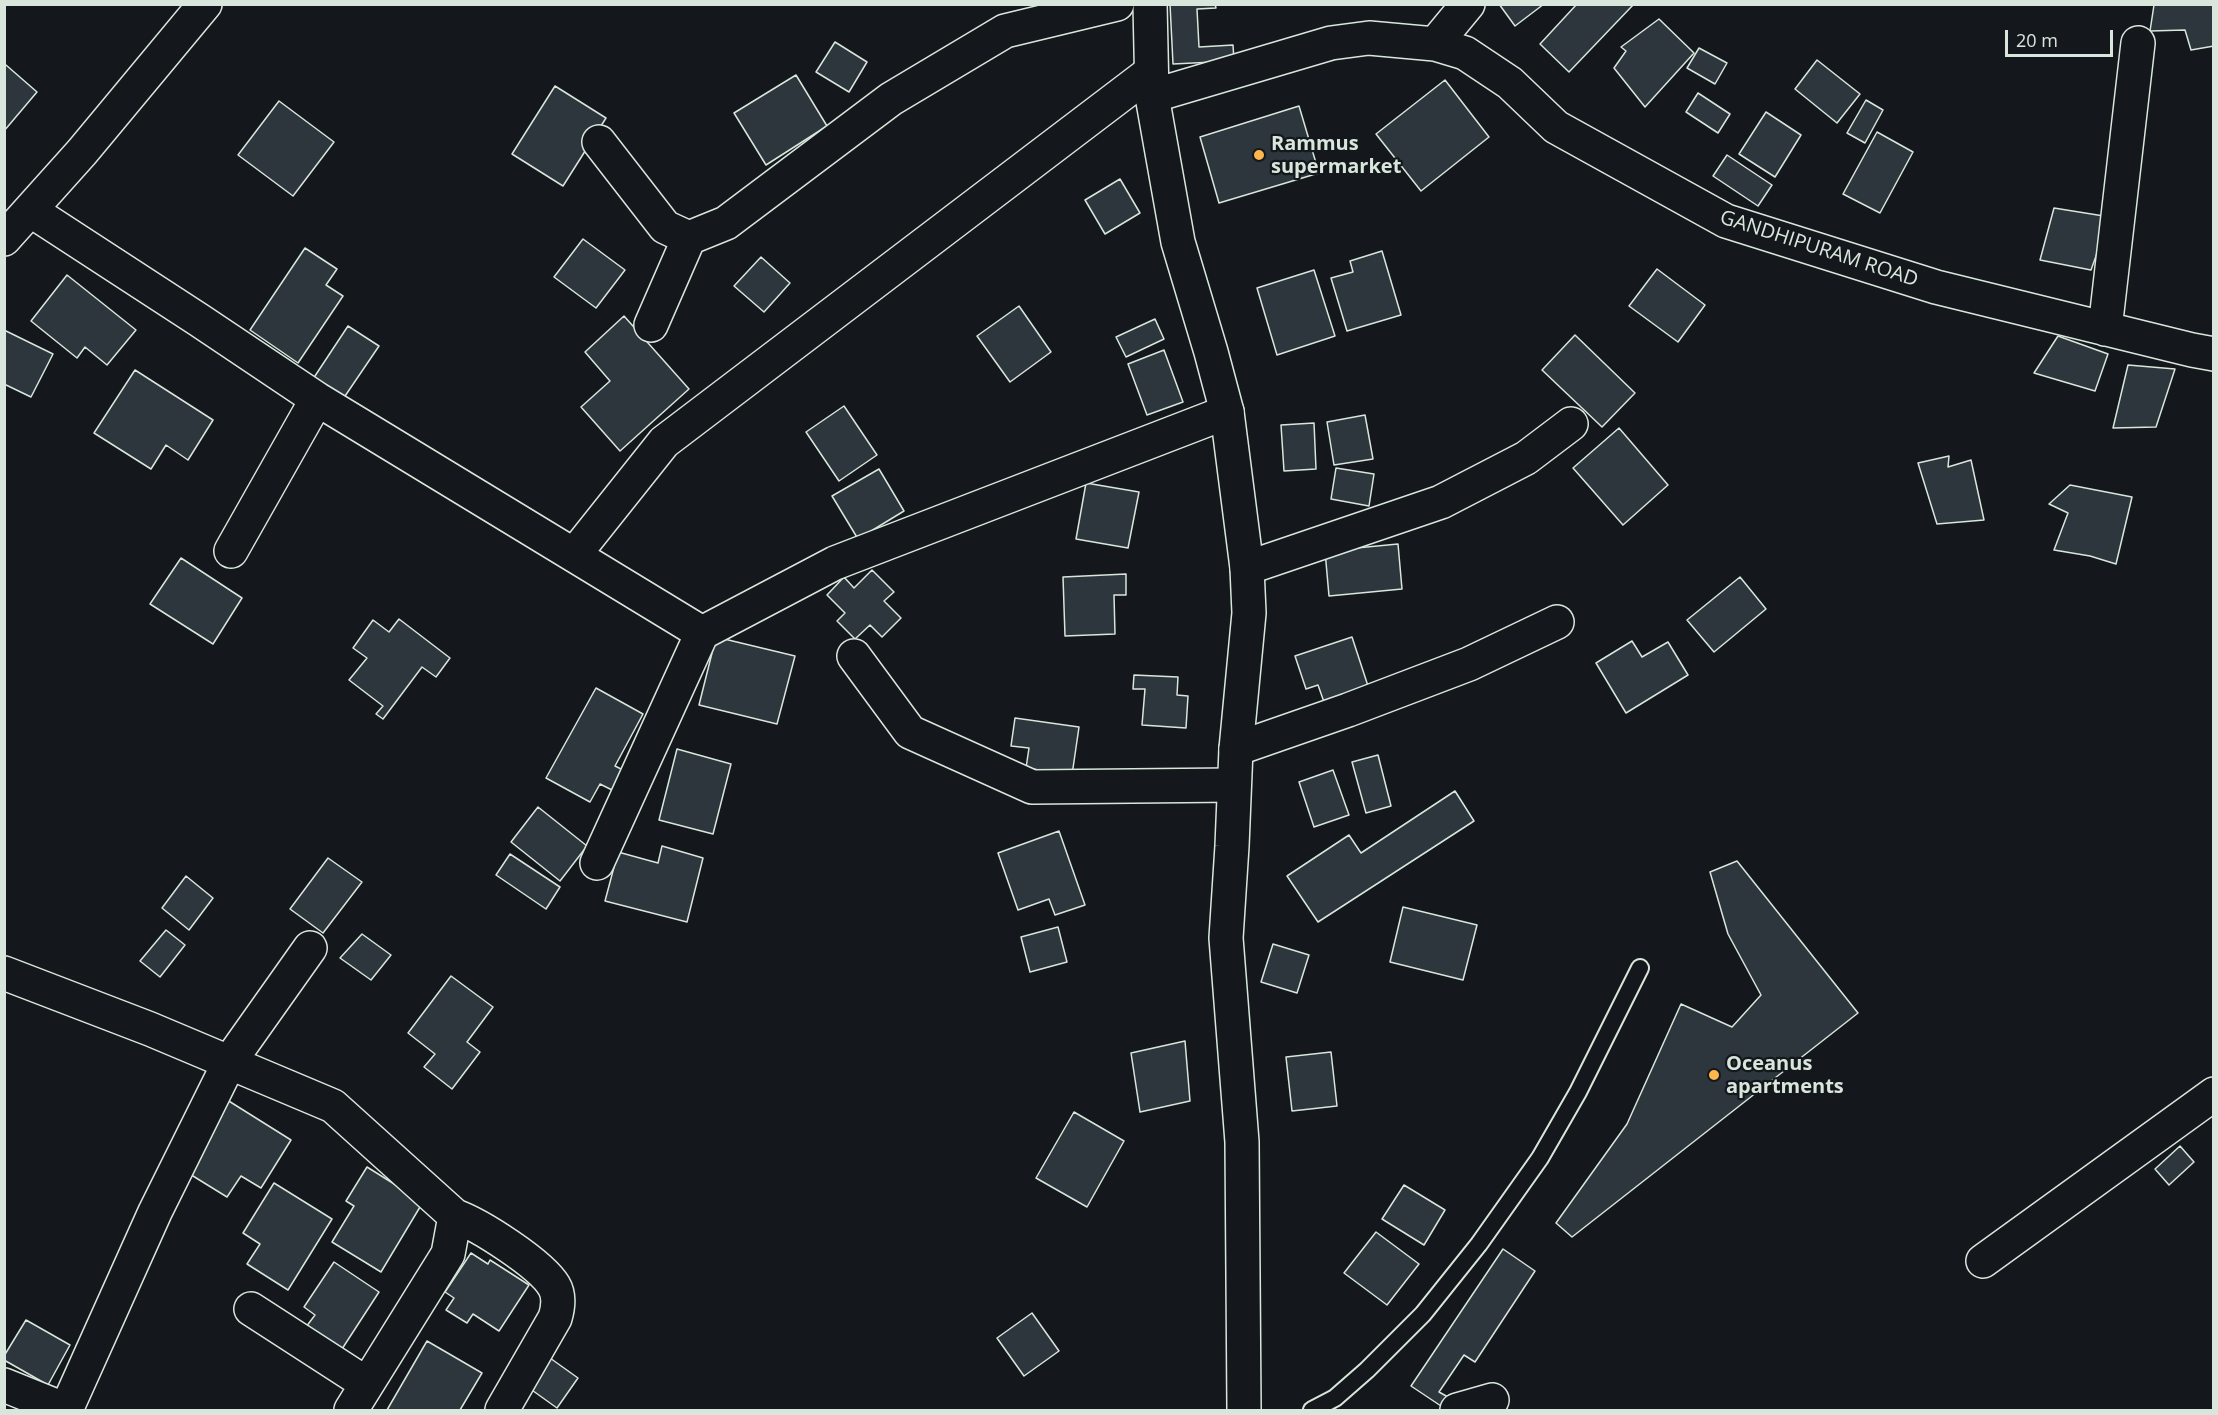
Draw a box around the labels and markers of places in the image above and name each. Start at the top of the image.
place label: Rammus supermarket [1271,132,1401,179]
marker: Rammus supermarket [1252,148,1266,162]
place label: Oceanus apartments [1726,1052,1844,1099]
marker: Oceanus apartments [1707,1068,1721,1082]

